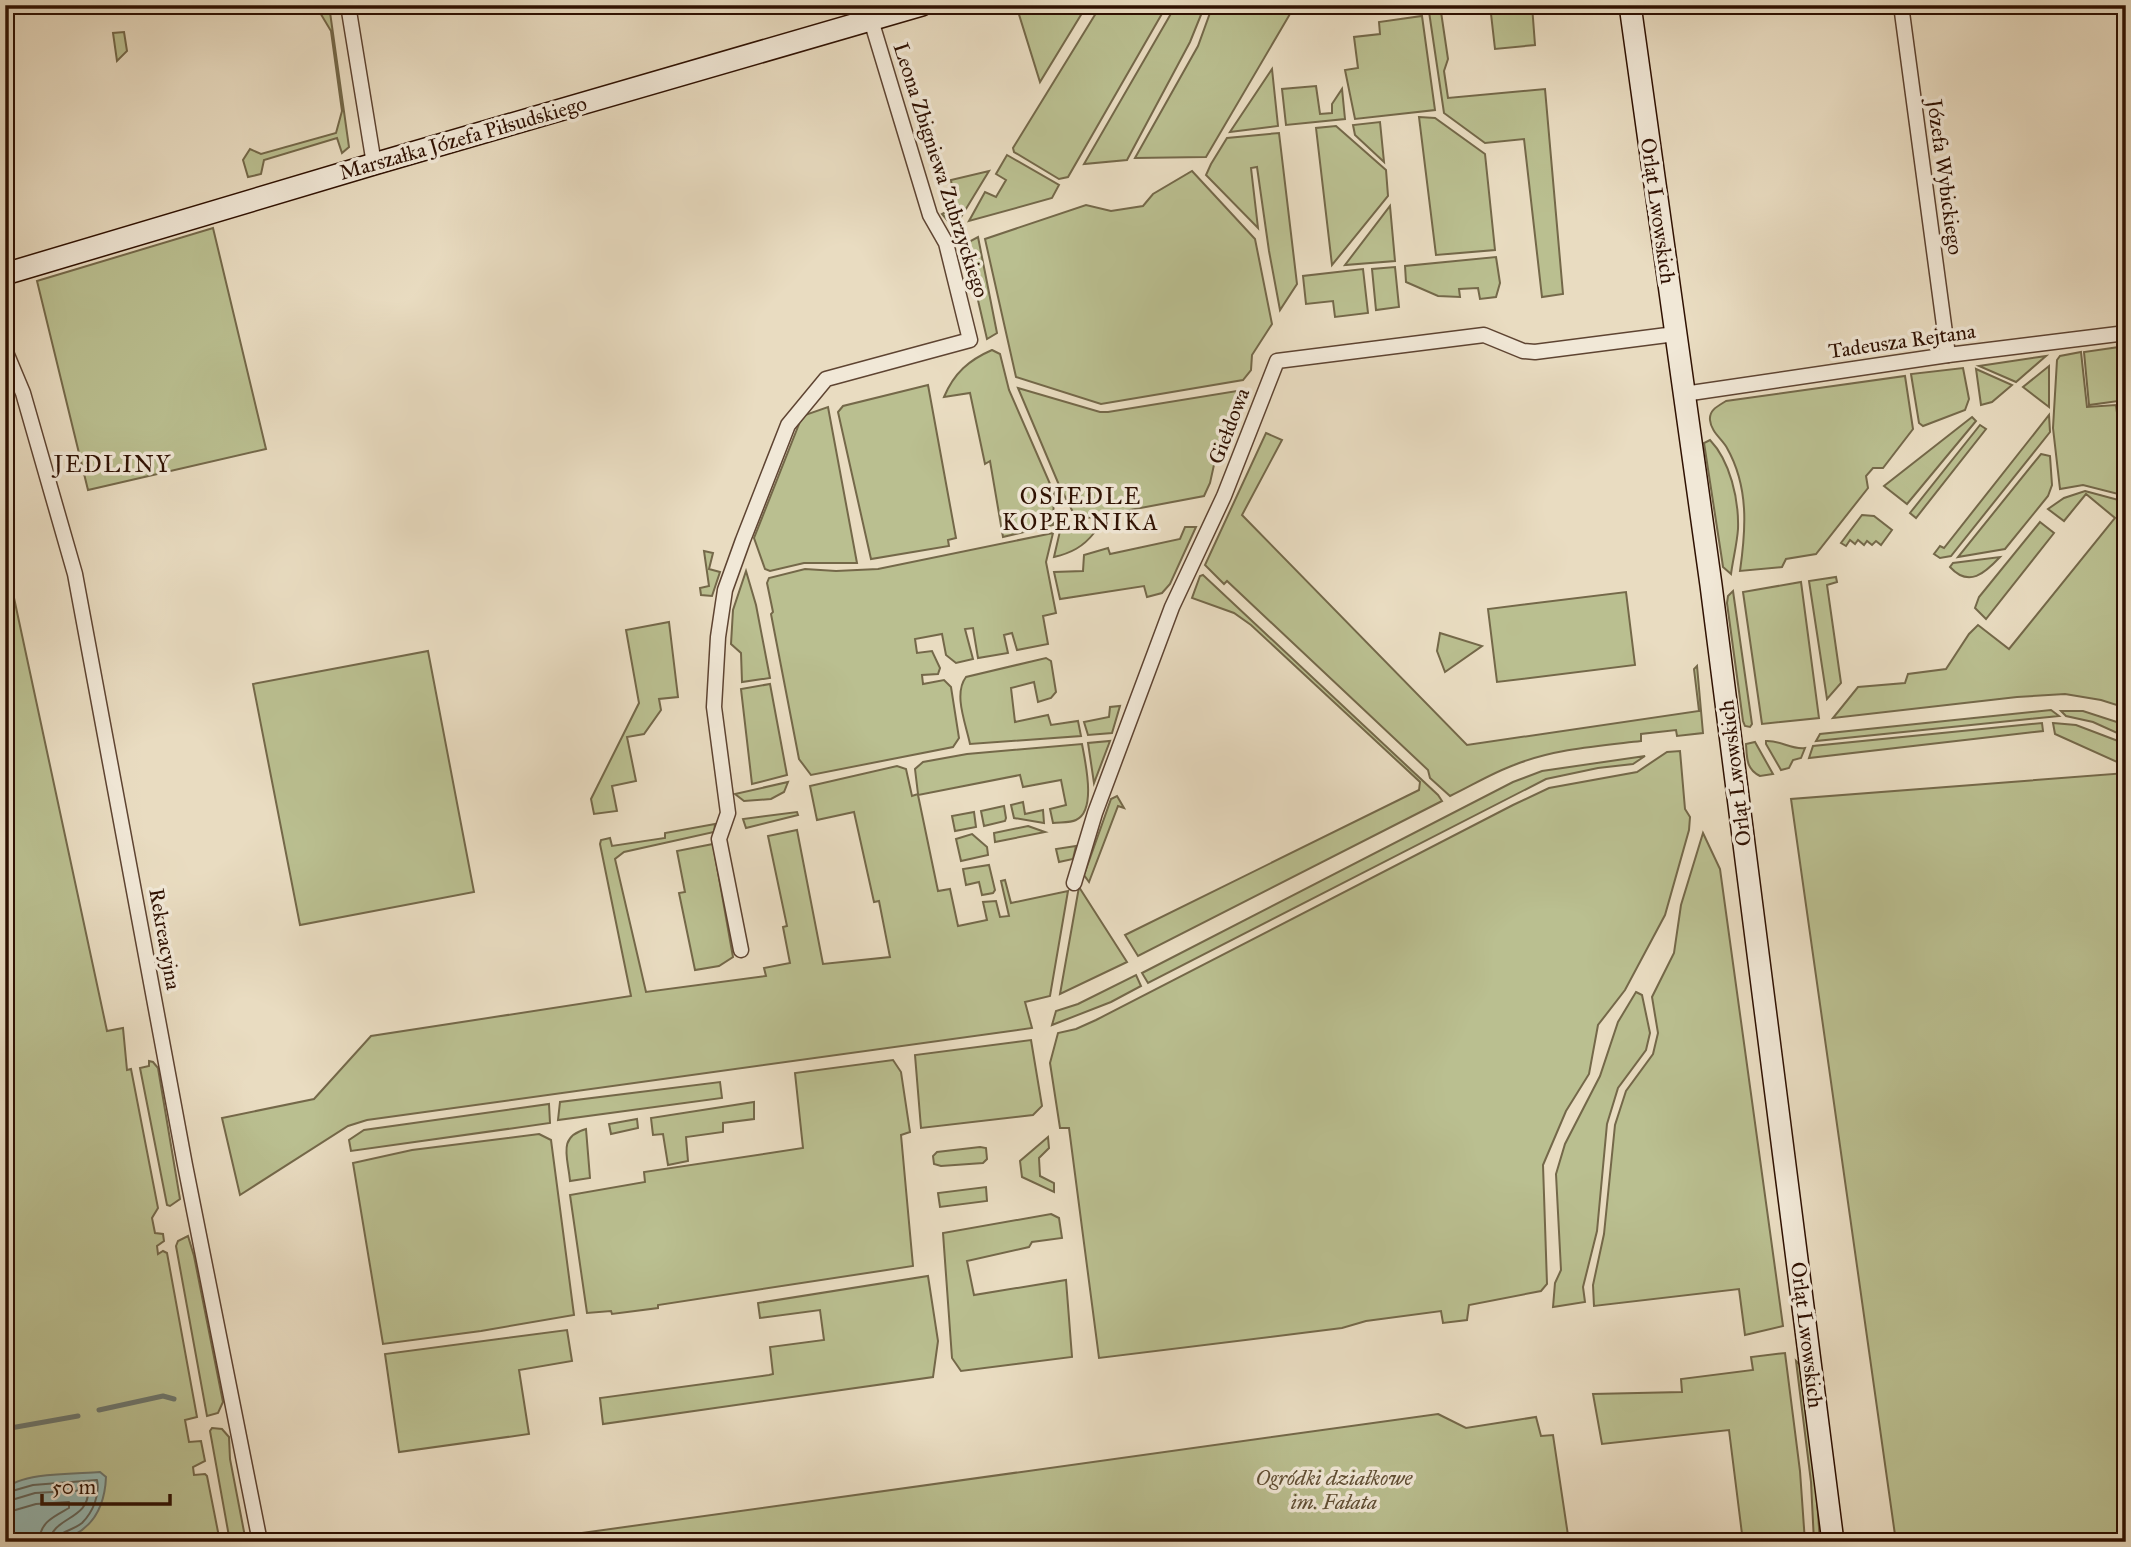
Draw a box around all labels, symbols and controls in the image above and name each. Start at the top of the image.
street label: Leona Zbigniewa Zubrzyckiego [887,39,995,301]
street label: Marszałka Józefa Piłsudskiego [336,90,590,186]
street label: Józefa Wybickiego [1921,96,1969,257]
street label: Orląt Lwowskich [1635,136,1681,286]
street label: Tadeusza Rejtana [1827,318,1977,364]
street label: Giełdowa [1203,384,1255,468]
district label: JEDLINY [51,450,172,478]
district label: OSIEDLE KOPERNIKA [1002,482,1160,536]
street label: Orląt Lwowskich [1713,698,1757,848]
street label: Rekreacyjna [143,886,187,992]
street label: Orląt Lwowskich [1785,1260,1829,1410]
scale bar [42,1463,170,1507]
park label: Ogródki działkowe im. Fałata [1256,1465,1413,1515]
text: 50 m [52,1474,97,1500]

